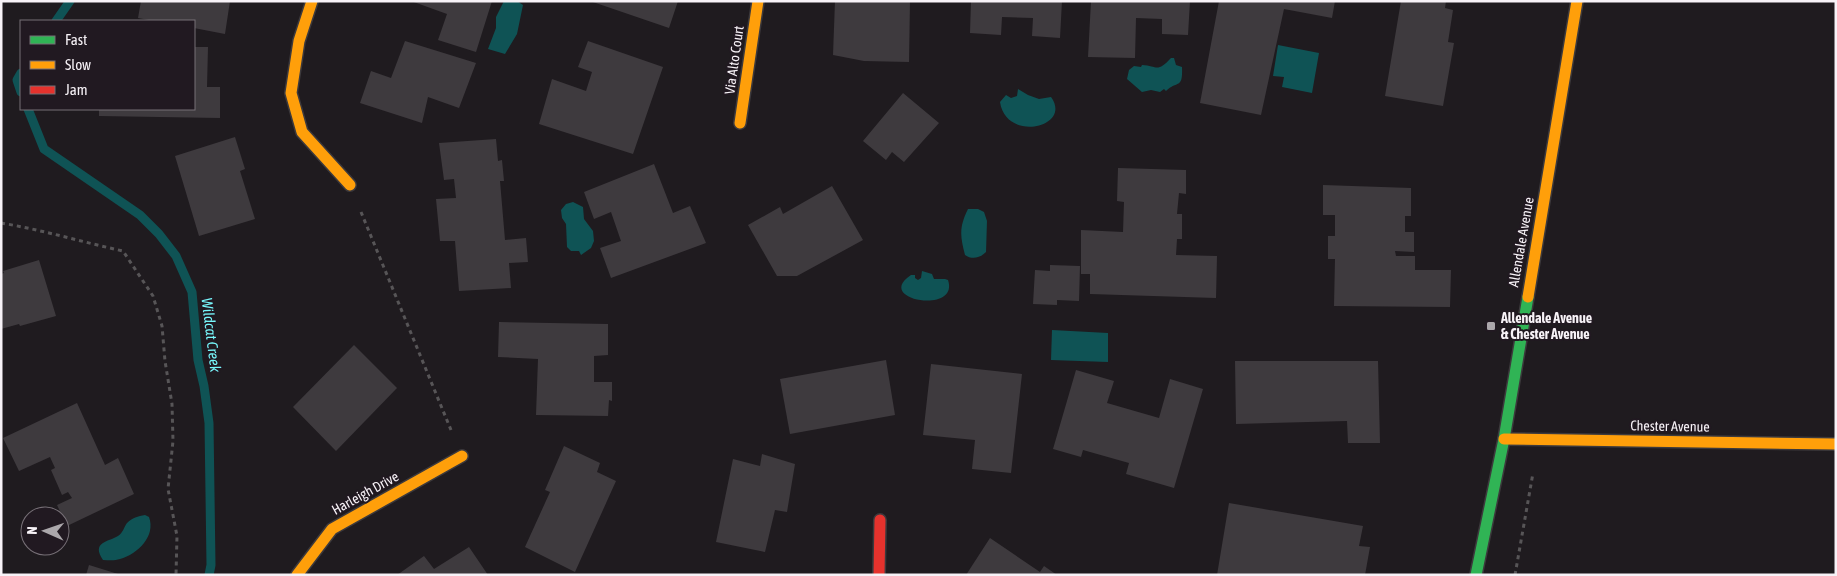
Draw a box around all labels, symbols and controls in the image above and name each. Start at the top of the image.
legend [20,20,195,110]
street label: Via Alto Court [721,25,747,95]
text: Fast [65,31,87,48]
text: Slow [65,56,91,73]
text: Jam [65,81,88,98]
street label: Allendale Avenue [1505,196,1537,288]
water label: Wildcat Creek [199,297,225,373]
place label: Allendale Avenue & Chester Avenue [1500,310,1592,342]
marker: Allendale Avenue & Chester Avenue [1485,320,1497,332]
street label: Chester Avenue [1630,417,1710,435]
street label: Harleigh Drive [329,468,401,518]
north arrow [20,506,70,556]
text: N [24,526,40,535]

